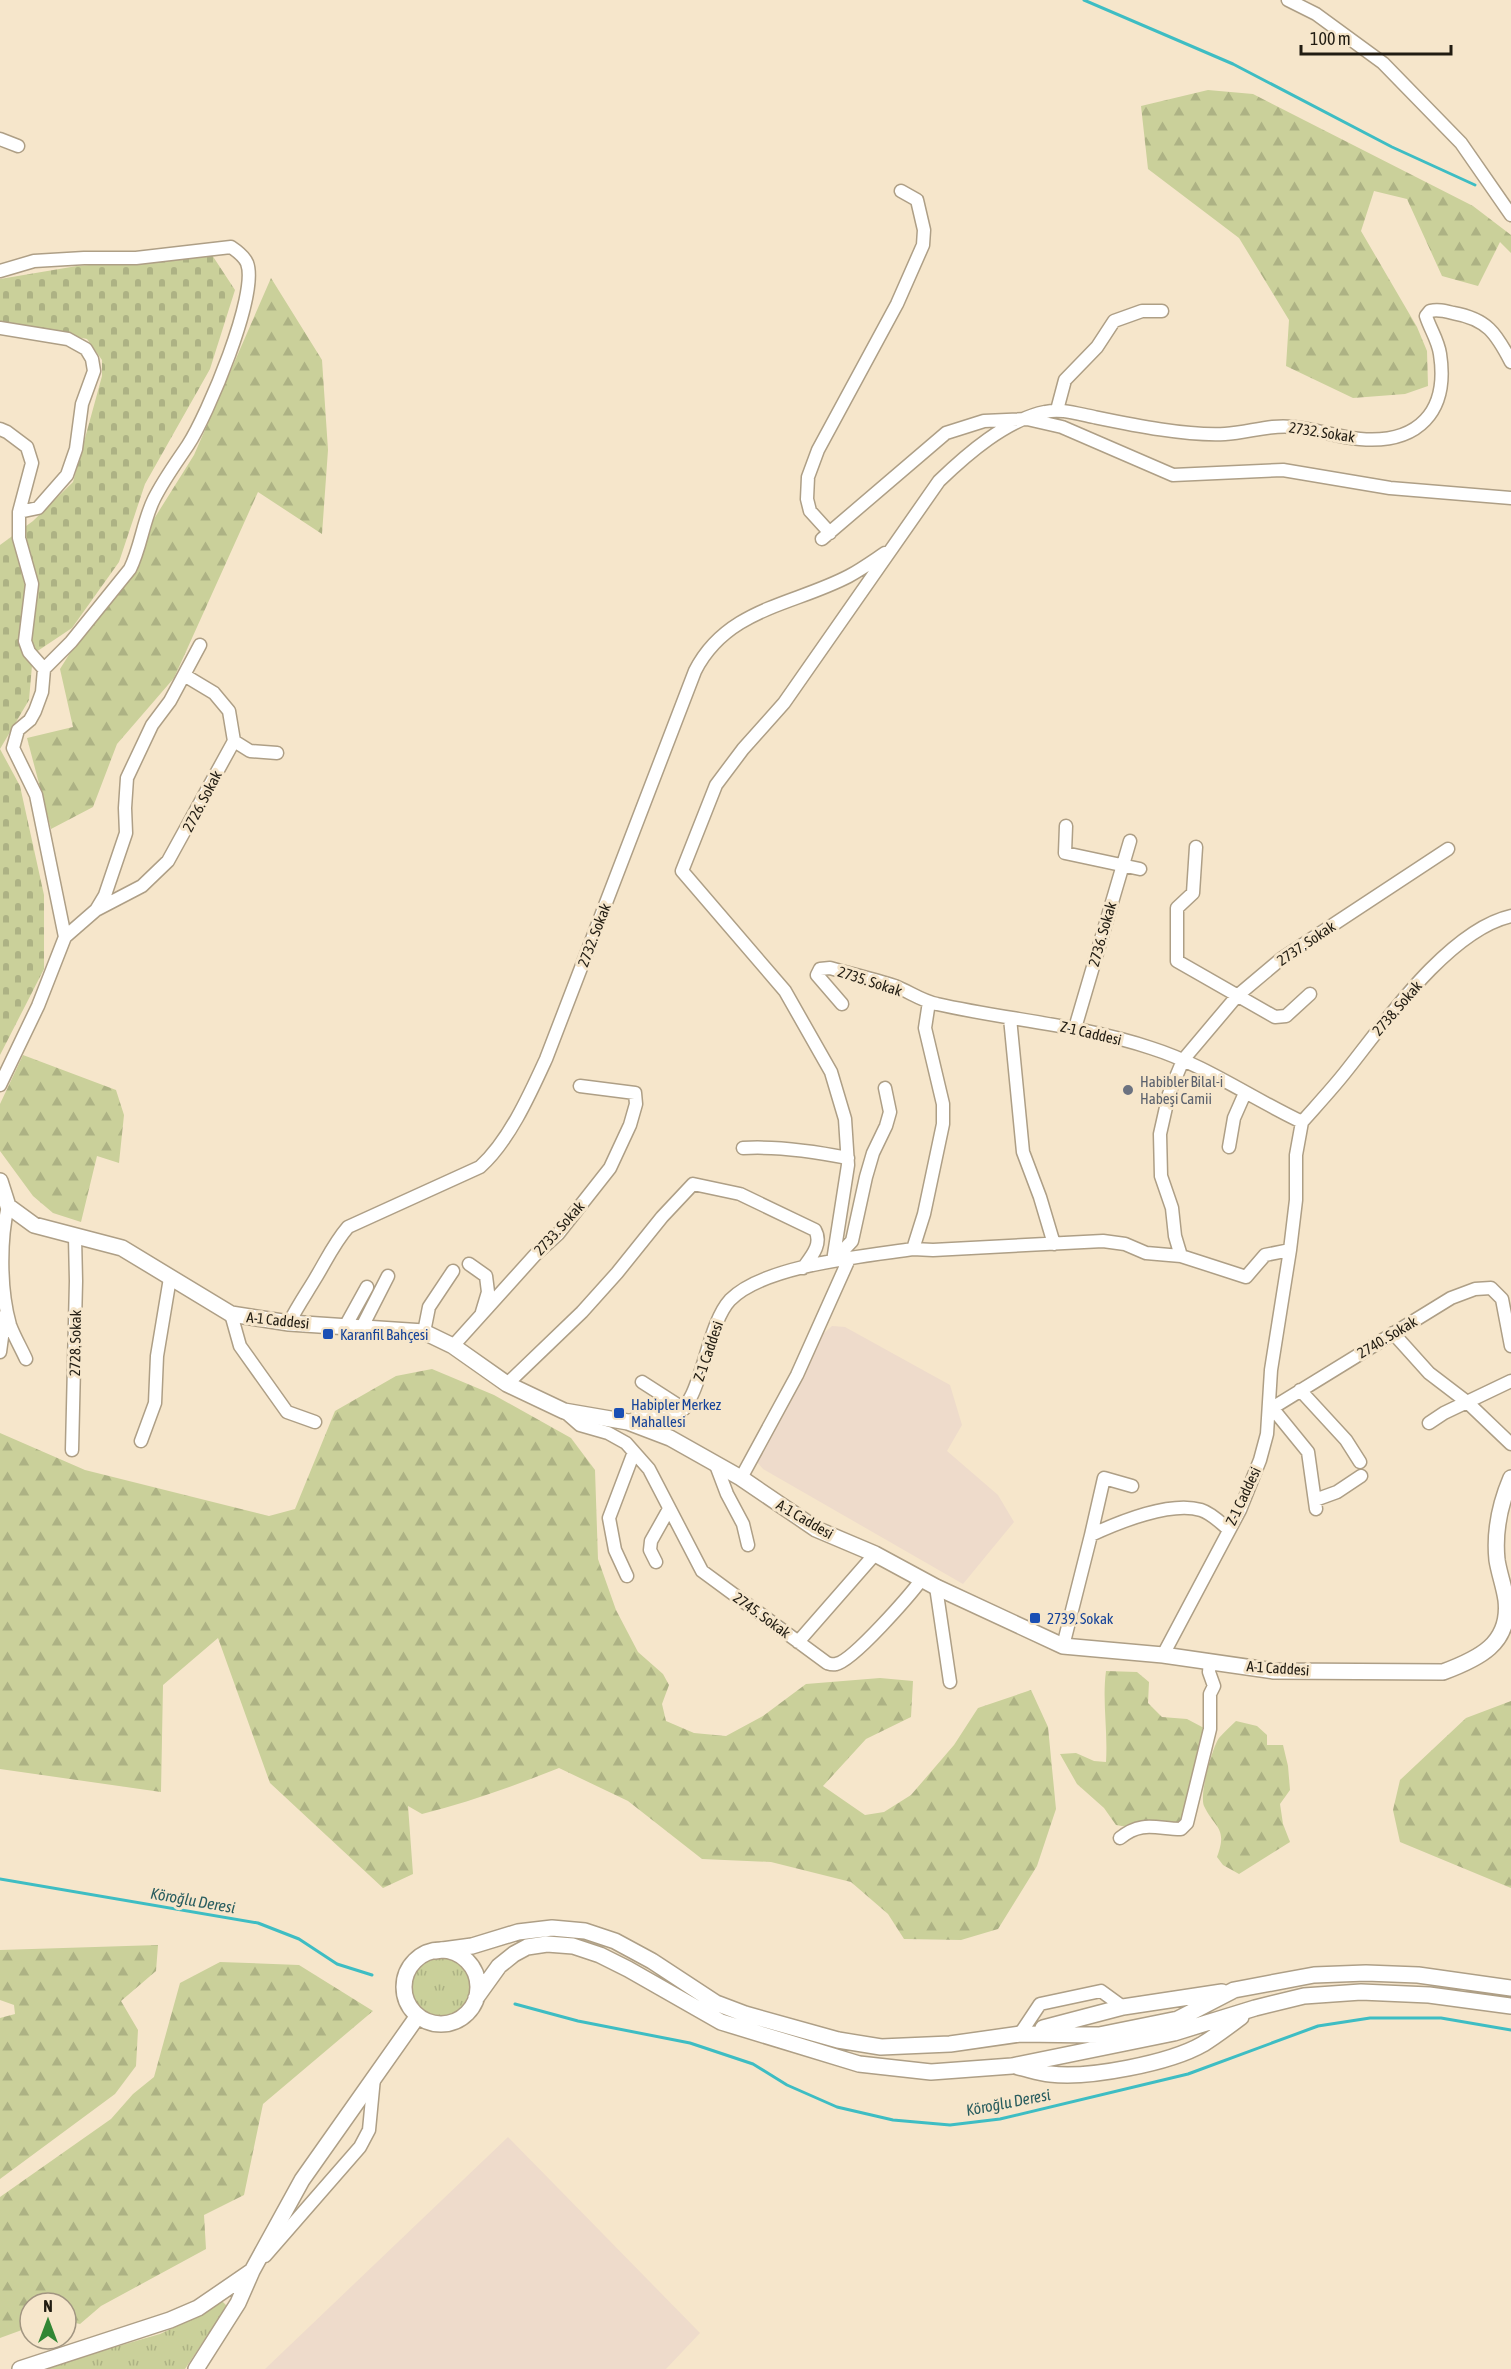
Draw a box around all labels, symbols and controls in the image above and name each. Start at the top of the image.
scale bar [1301,18,1451,56]
text: 100 m [1310,28,1351,49]
street label: 2732. Sokak [1288,418,1357,446]
street label: 2726. Sokak [179,767,225,834]
street label: 2736. Sokak [1085,899,1119,968]
street label: 2732. Sokak [574,901,614,969]
street label: 2737. Sokak [1274,917,1339,969]
street label: 2735. Sokak [836,963,905,999]
street label: 2738. Sokak [1369,977,1425,1039]
street label: Z-1 Caddesi [1059,1018,1123,1048]
place label: Habibler Bilal-i Habeşi Camii [1140,1073,1223,1107]
marker: Habibler Bilal-i Habeşi Camii [1121,1083,1135,1097]
street label: 2733. Sokak [530,1197,588,1258]
street label: A-1 Caddesi [246,1308,310,1332]
street label: 2728. Sokak [66,1309,84,1376]
street label: 2740. Sokak [1354,1312,1420,1361]
street label: Z-1 Caddesi [690,1319,726,1383]
place label: Karanfil Bahçesi [340,1326,429,1343]
marker: Karanfil Bahçesi [321,1327,335,1341]
place label: Habipler Merkez Mahallesi [631,1396,722,1430]
marker: Habipler Merkez Mahallesi [612,1406,626,1420]
street label: Z-1 Caddesi [1222,1464,1264,1528]
street label: A-1 Caddesi [773,1496,837,1542]
street label: 2745. Sokak [730,1589,794,1642]
place label: 2739. Sokak [1047,1610,1114,1627]
marker: 2739. Sokak [1028,1611,1042,1625]
street label: A-1 Caddesi [1246,1657,1310,1679]
water label: Köroğlu Deresi [149,1884,237,1917]
water label: Köroğlu Deresi [964,2085,1052,2120]
north arrow [18,2291,78,2351]
text: N [43,2297,53,2315]

